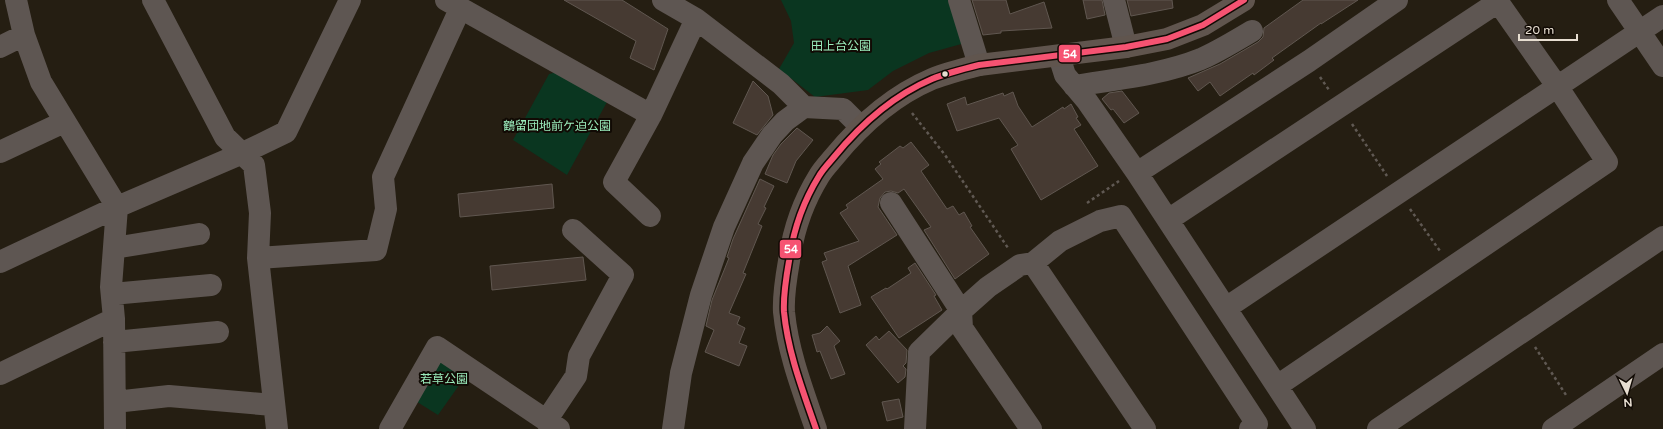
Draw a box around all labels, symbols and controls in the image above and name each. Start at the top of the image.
scale bar [1519,16,1577,42]
text: 20 m [1525,23,1554,37]
park label: 田上台公園 [811,39,871,53]
line badge: 54 [1058,44,1081,63]
text: 54 [1063,48,1077,61]
unlabelled marker [940,69,950,79]
park label: 鶴留団地前ケ迫公園 [503,119,611,133]
line badge: 54 [779,239,802,259]
text: 54 [784,243,798,256]
park label: 若草公園 [420,372,468,386]
north arrow [1607,373,1647,413]
text: N [1623,396,1633,409]

